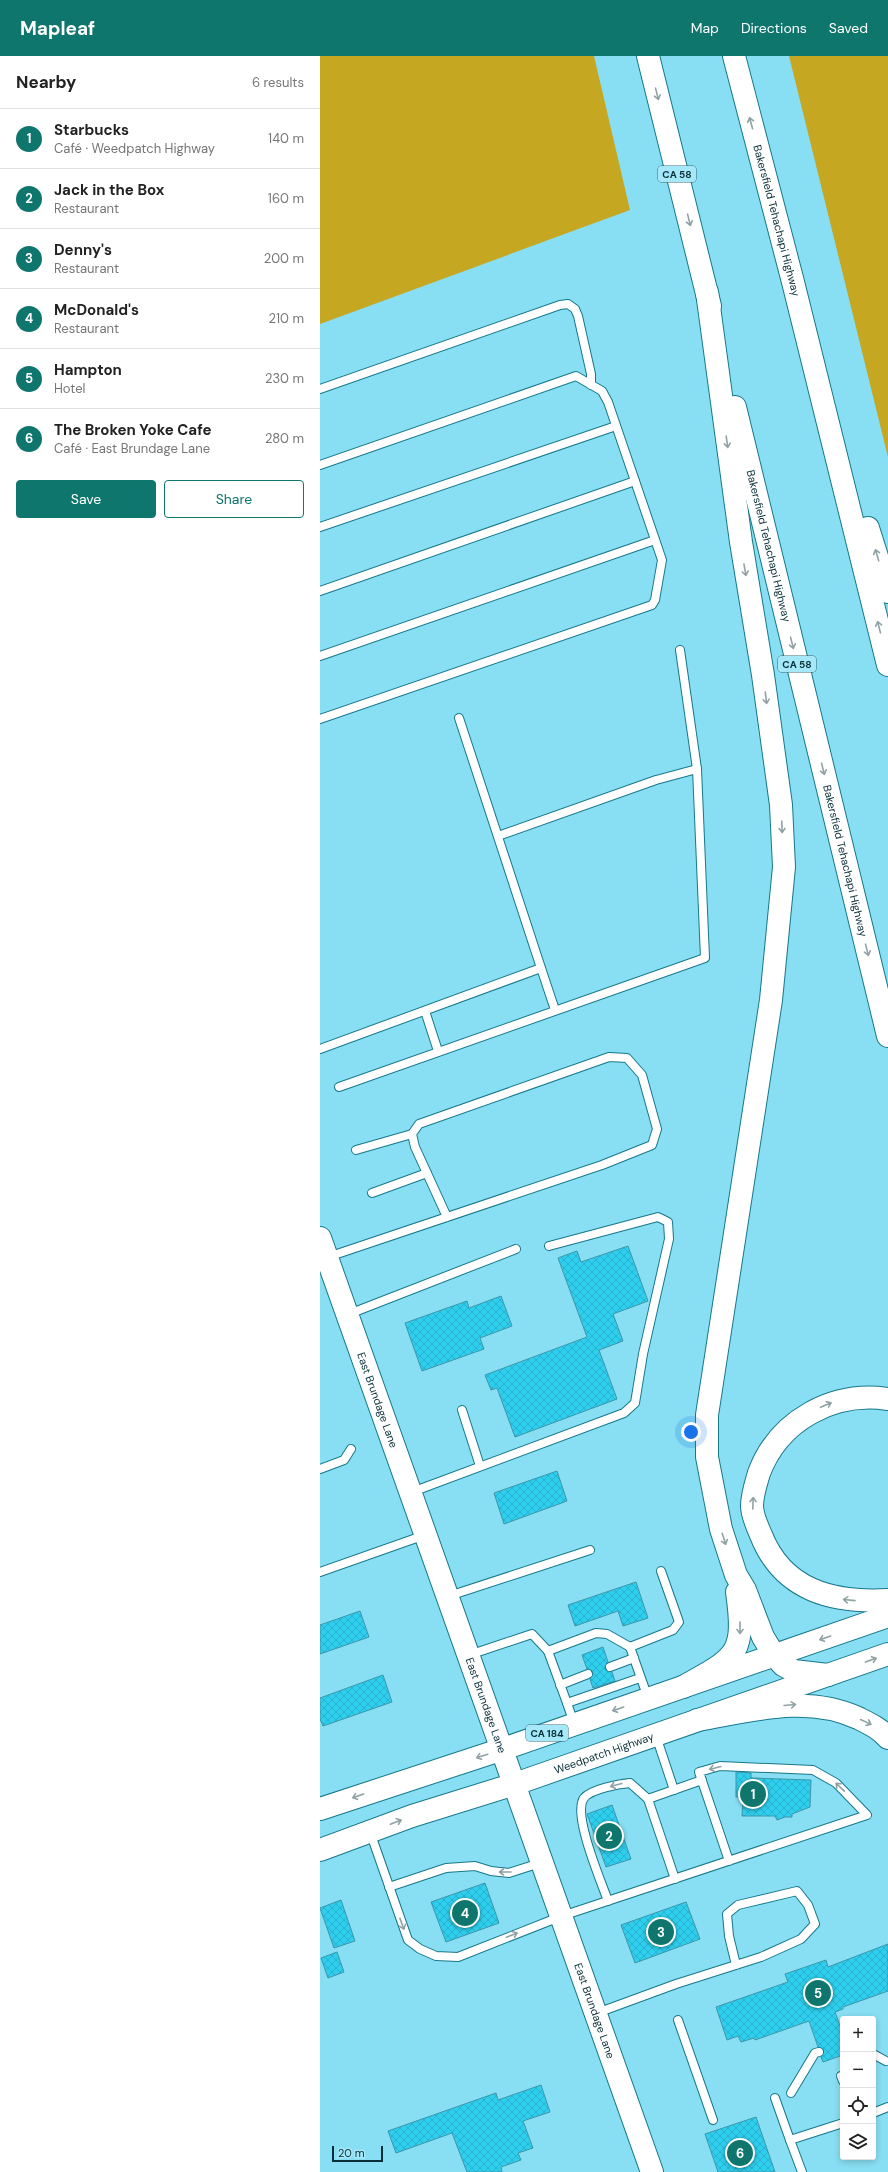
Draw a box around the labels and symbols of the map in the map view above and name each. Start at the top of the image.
one-way arrow [654,87,661,100]
one-way arrow [747,117,755,130]
street label: Bakersfield Tehachapi Highway [750,143,803,298]
road number: CA 58 [658,166,696,182]
one-way arrow [685,213,693,226]
one-way arrow [723,435,731,448]
street label: Bakersfield Tehachapi Highway [744,469,794,623]
one-way arrow [872,549,880,561]
one-way arrow [742,563,750,576]
one-way arrow [874,621,882,634]
one-way arrow [789,636,796,649]
road number: CA 58 [778,656,816,672]
one-way arrow [762,692,770,705]
one-way arrow [820,762,827,775]
street label: Bakersfield Tehachapi Highway [820,783,871,938]
one-way arrow [778,820,786,833]
one-way arrow [864,943,871,956]
street label: East Brundage Lane [354,1350,401,1450]
one-way arrow [820,1401,832,1409]
your location [681,1422,701,1442]
one-way arrow [749,1497,757,1510]
one-way arrow [720,1532,728,1544]
one-way arrow [843,1596,856,1603]
one-way arrow [736,1621,744,1634]
one-way arrow [818,1635,831,1642]
street label: East Brundage Lane [463,1656,510,1755]
one-way arrow [864,1656,877,1663]
one-way arrow [783,1701,796,1709]
one-way arrow [611,1706,624,1713]
one-way arrow [860,1719,872,1726]
road number: CA 184 [526,1725,568,1741]
street label: Weedpatch Highway [552,1729,656,1777]
one-way arrow [475,1753,488,1760]
one-way arrow [709,1764,722,1772]
pin: 1 [740,1779,766,1809]
one-way arrow [610,1782,623,1790]
one-way arrow [835,1782,845,1792]
one-way arrow [352,1793,364,1801]
one-way arrow [390,1818,402,1826]
pin: 2 [596,1821,622,1851]
one-way arrow [499,1868,512,1876]
pin: 4 [452,1898,478,1928]
one-way arrow [399,1917,406,1930]
pin: 3 [648,1917,674,1947]
one-way arrow [506,1931,518,1939]
street label: East Brundage Lane [571,1961,618,2060]
pin: 5 [805,1978,831,2008]
pin: 6 [727,2138,753,2168]
scale bar [332,2144,383,2163]

